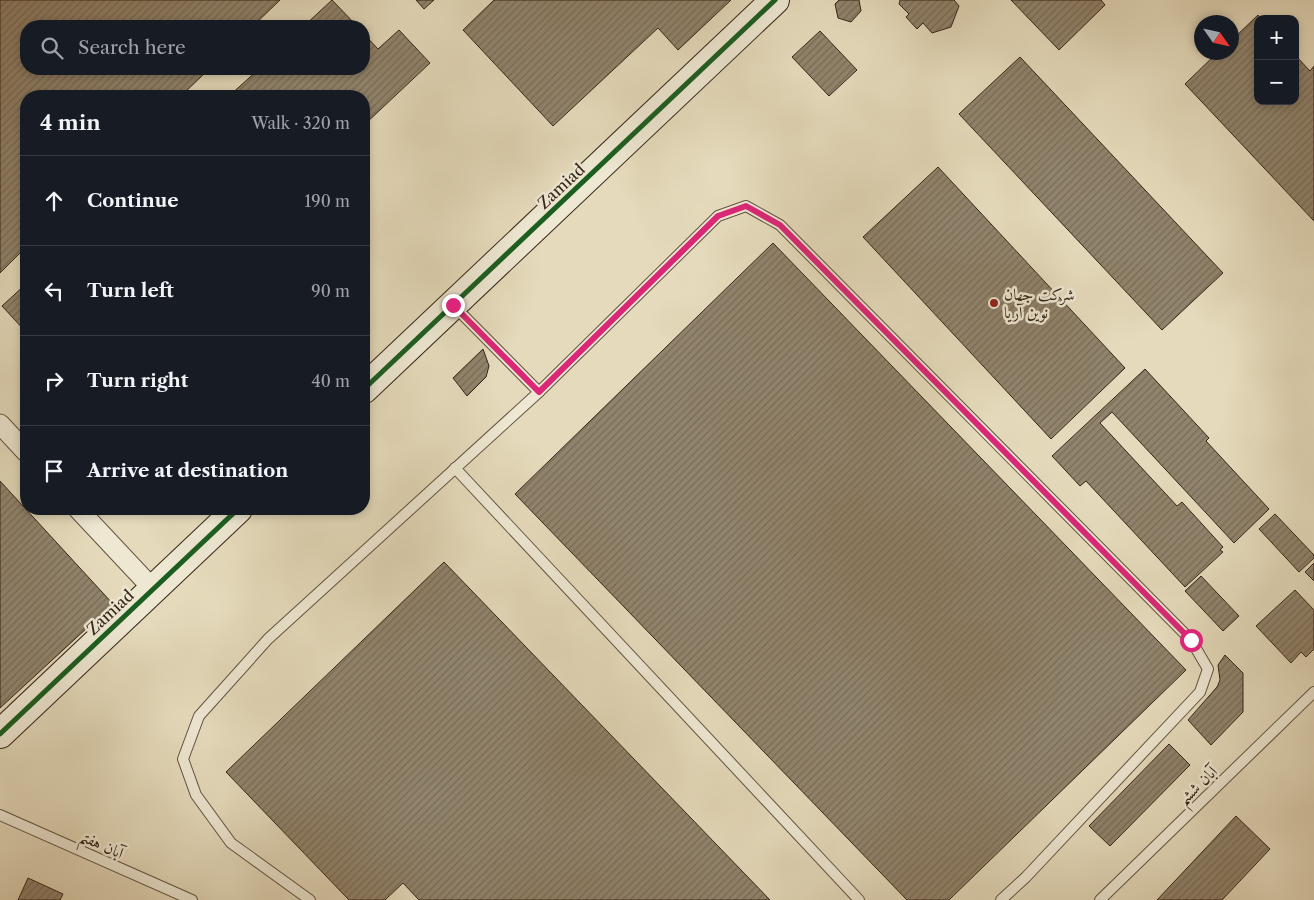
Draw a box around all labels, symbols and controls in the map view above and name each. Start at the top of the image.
north arrow [1194,15,1239,60]
map controls [1254,15,1299,105]
button: + [1254,15,1299,60]
search box [20,20,370,75]
icon: search [38,34,66,62]
text: Search here [78,36,186,59]
button: − [1254,60,1299,105]
text: 4 min [40,110,101,135]
text: Walk · 320 m [251,113,350,133]
street label: Zamiad [533,159,589,213]
icon: ahead [40,187,68,215]
text: Continue [87,189,179,212]
text: 190 m [305,191,350,211]
icon: left [40,277,68,305]
text: Turn left [87,279,174,302]
text: 90 m [311,281,350,301]
place label: شرکت جهان نوین آریا [1004,284,1075,323]
route end [442,294,465,317]
marker: شرکت جهان نوین آریا [988,297,1000,309]
icon: right [40,367,68,395]
text: Turn right [87,369,188,392]
text: 40 m [311,371,350,391]
icon: arrive [40,457,68,485]
text: Arrive at destination [87,459,288,482]
street label: Zamiad [82,585,138,639]
route start [1180,629,1203,652]
street label: آبان ششم [1173,760,1227,814]
street label: آبان هفتم [74,826,128,869]

